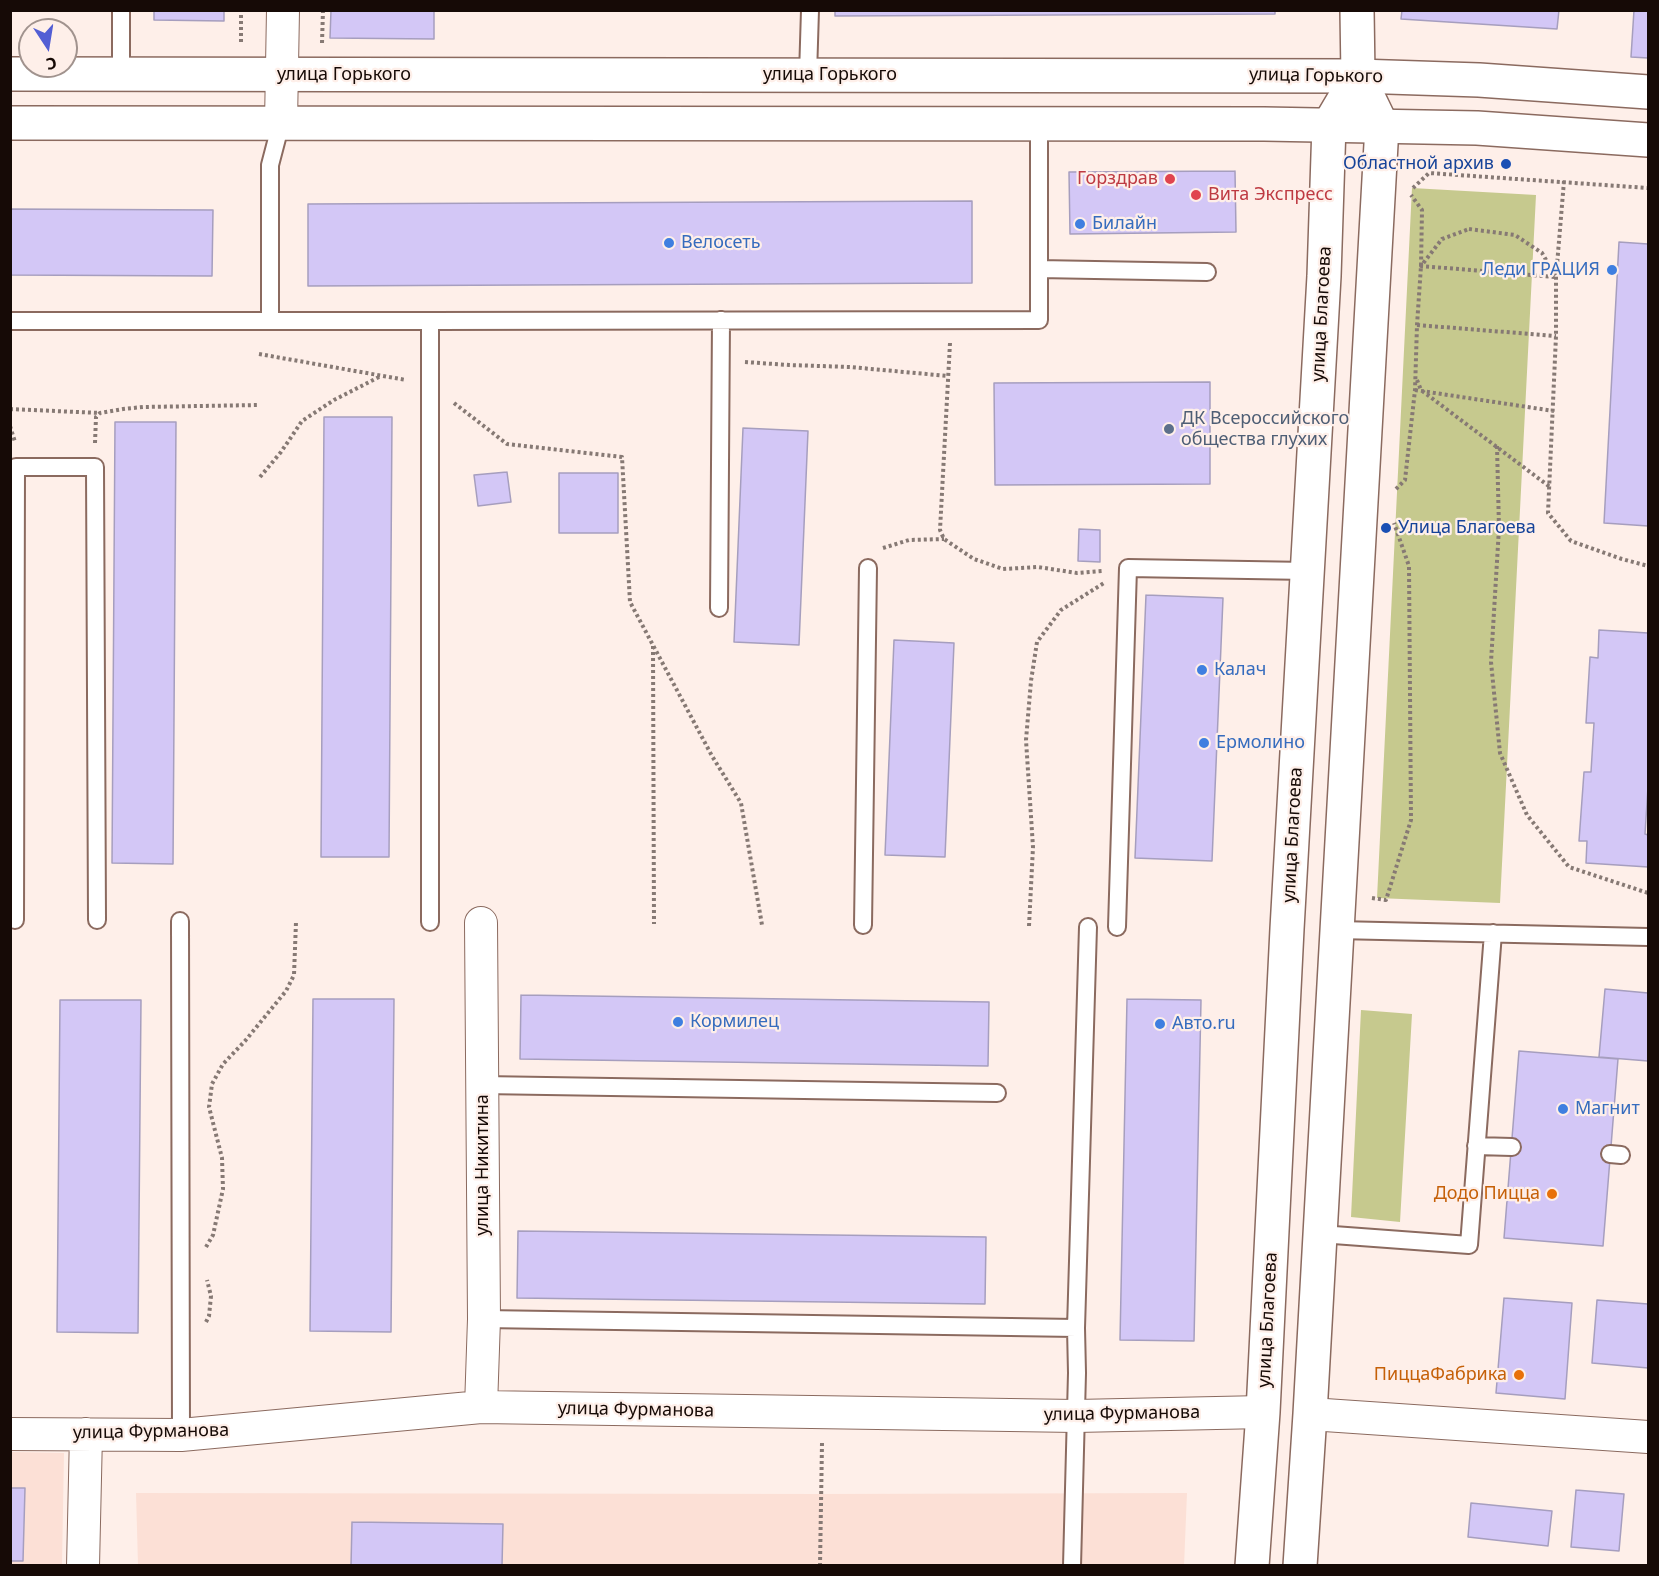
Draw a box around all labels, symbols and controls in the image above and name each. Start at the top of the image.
north arrow [18,18,78,78]
text: С [44,52,59,75]
street label: улица Горького [277,64,411,86]
street label: улица Горького [763,64,897,86]
street label: улица Горького [1249,64,1383,88]
place label: Областной архив [1343,153,1494,175]
marker: Областной архив [1499,157,1513,171]
place label: Горздрав [1077,168,1158,190]
marker: Горздрав [1163,172,1177,186]
place label: Вита Экспресс [1208,184,1333,206]
marker: Вита Экспресс [1189,188,1203,202]
place label: Билайн [1092,213,1157,235]
marker: Билайн [1073,217,1087,231]
place label: Велосеть [681,232,760,254]
marker: Велосеть [662,236,676,250]
street label: улица Благоева [1308,246,1336,382]
place label: Леди ГРАЦИЯ [1482,259,1600,281]
marker: Леди ГРАЦИЯ [1605,263,1619,277]
place label: ДК Всероссийского общества глухих [1181,408,1349,450]
marker: ДК Всероссийского общества глухих [1162,422,1176,436]
place label: Улица Благоева [1398,517,1536,539]
marker: Улица Благоева [1379,521,1393,535]
place label: Калач [1214,659,1266,681]
marker: Калач [1195,663,1209,677]
place label: Ермолино [1216,732,1305,754]
marker: Ермолино [1197,736,1211,750]
street label: улица Благоева [1279,767,1307,903]
place label: Кормилец [690,1011,779,1033]
place label: Авто.ru [1172,1013,1236,1035]
marker: Кормилец [671,1015,685,1029]
marker: Авто.ru [1153,1017,1167,1031]
street label: улица Никитина [472,1094,494,1236]
place label: Магнит [1575,1098,1640,1120]
marker: Магнит [1556,1102,1570,1116]
place label: Додо Пицца [1434,1183,1540,1205]
marker: Додо Пицца [1545,1187,1559,1201]
street label: улица Благоева [1254,1252,1282,1388]
place label: ПиццаФабрика [1374,1364,1507,1386]
marker: ПиццаФабрика [1512,1368,1526,1382]
street label: улица Фурманова [558,1398,714,1422]
street label: улица Фурманова [1044,1402,1200,1426]
street label: улица Фурманова [73,1420,229,1444]

